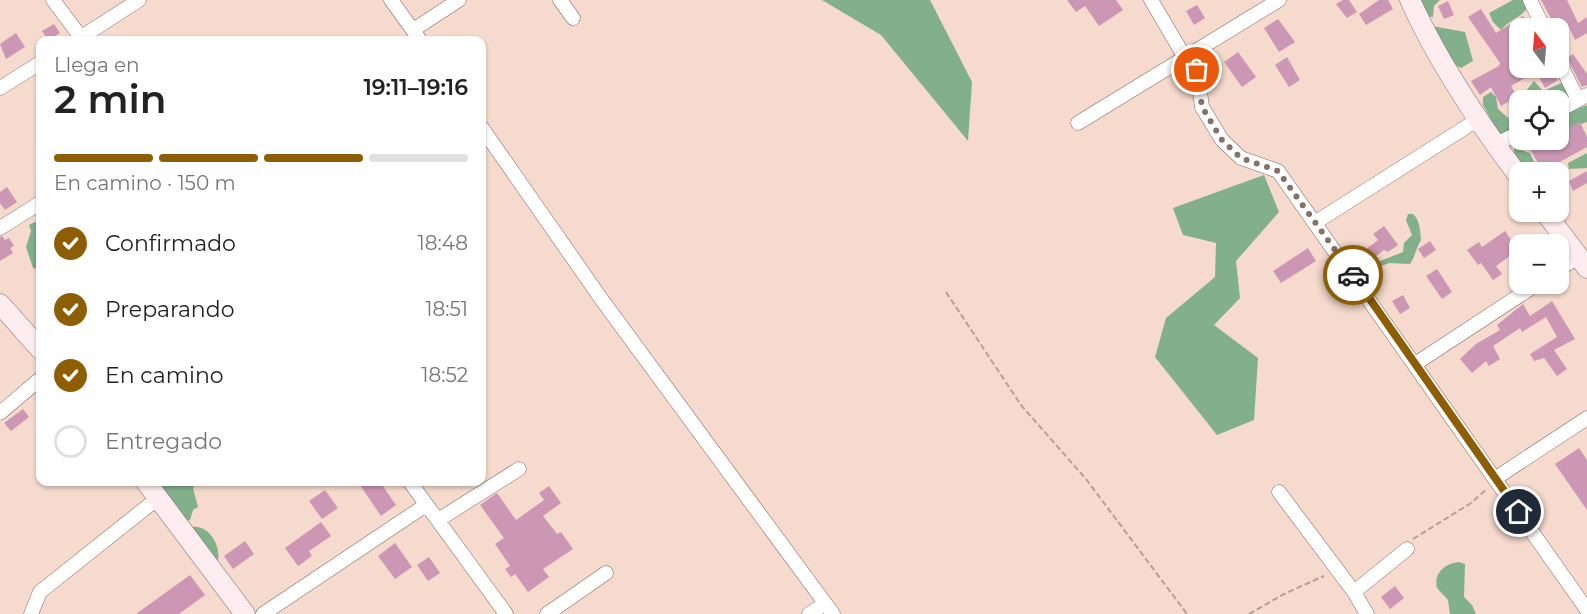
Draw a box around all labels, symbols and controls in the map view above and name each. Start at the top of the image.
north arrow [1509,18,1569,78]
map controls [1509,18,1569,294]
pin [1171,44,1222,95]
text: Llega en [54,53,140,77]
icon: bag [1180,53,1213,86]
text: 19:11–19:16 [363,74,468,101]
text: 2 min [54,75,167,123]
button: locate [1509,90,1569,150]
button: + [1509,162,1569,222]
text: En camino · 150 m [54,171,236,195]
icon: check [54,227,87,260]
text: Confirmado [105,230,236,257]
text: 18:48 [418,231,468,255]
button: − [1509,234,1569,294]
courier [1323,245,1383,305]
icon: car [1337,259,1370,292]
icon: check [54,293,87,326]
text: Preparando [105,296,234,323]
text: 18:51 [425,297,468,321]
icon: check [54,359,87,392]
text: En camino [105,362,224,389]
text: 18:52 [421,363,468,387]
text: Entregado [105,428,222,455]
pin [1493,486,1544,537]
icon: home [1502,495,1535,528]

